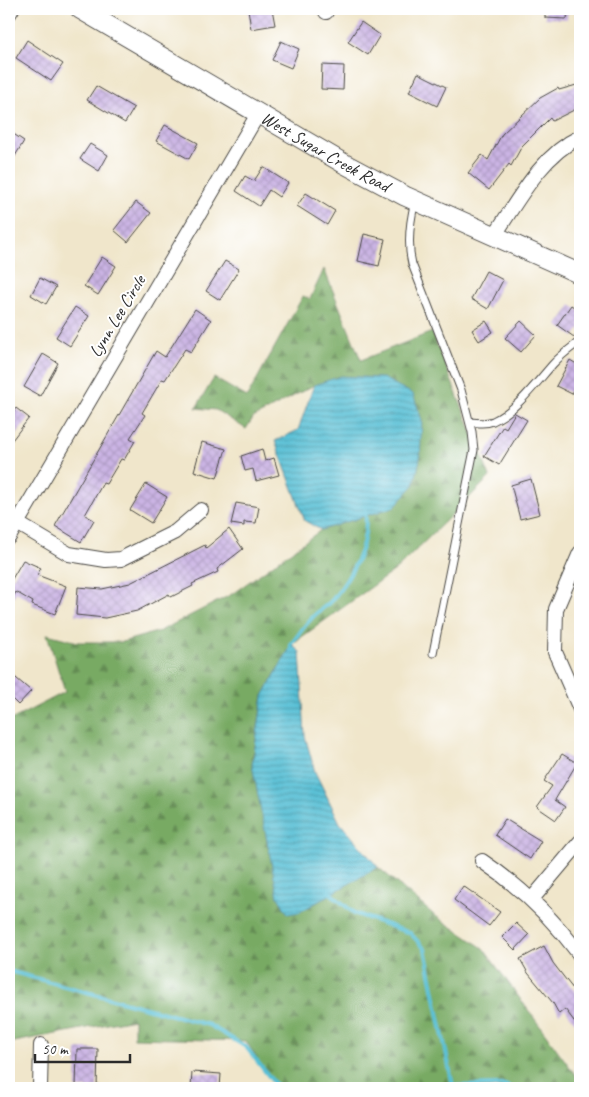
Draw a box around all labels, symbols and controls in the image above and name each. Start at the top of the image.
street label: West Sugar Creek Road [257,107,396,198]
street label: Lynn Lee Circle [84,270,151,361]
scale bar [35,1032,130,1064]
text: 50 m [42,1040,69,1059]

